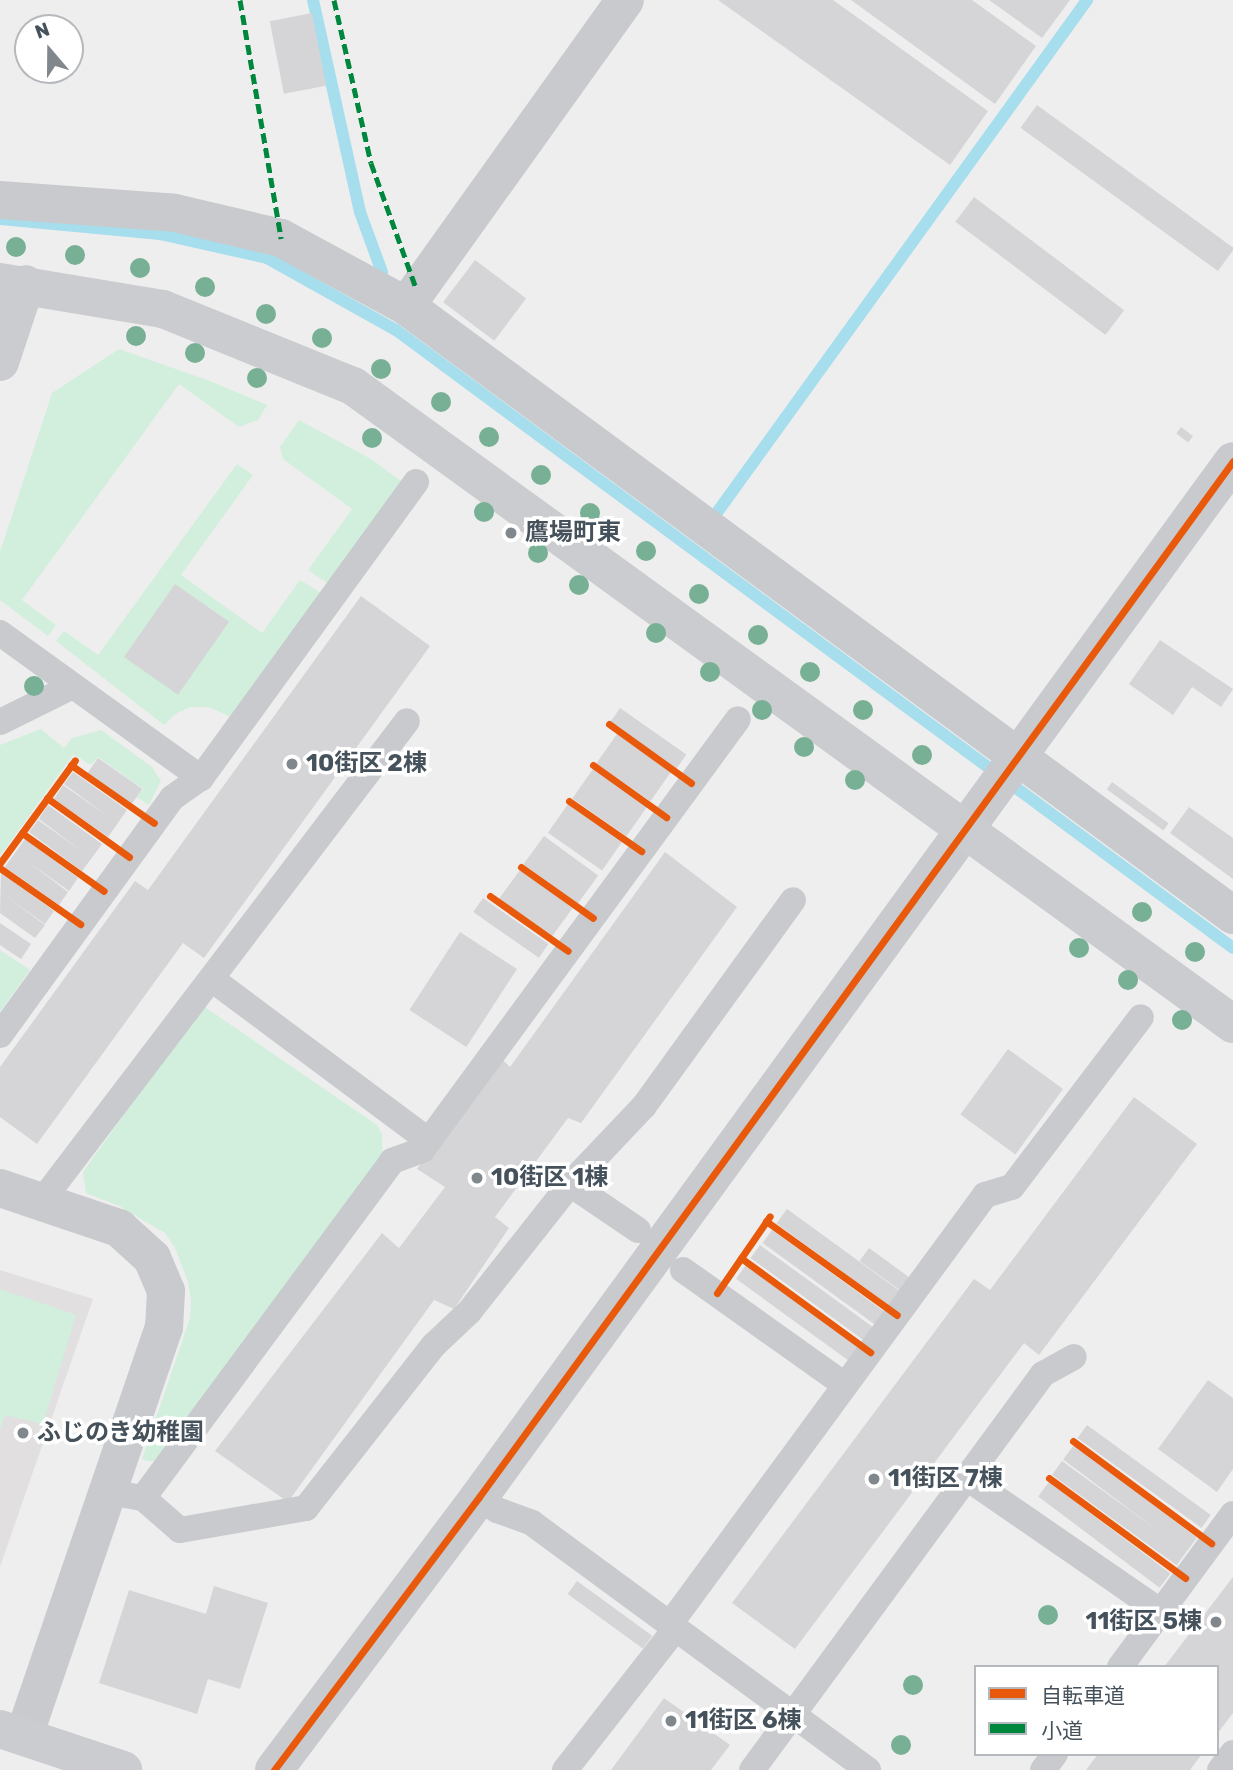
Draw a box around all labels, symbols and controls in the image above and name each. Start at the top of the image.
north arrow [14,14,84,84]
text: N [32,18,53,44]
place label: 鷹場町東 [525,519,621,547]
marker: 鷹場町東 [503,525,519,541]
place label: 10街区 2棟 [306,750,427,778]
marker: 10街区 2棟 [284,756,300,772]
place label: 10街区 1棟 [491,1164,608,1192]
marker: 10街区 1棟 [469,1170,485,1186]
place label: ふじのき幼稚園 [37,1419,205,1447]
marker: ふじのき幼稚園 [15,1425,31,1441]
place label: 11街区 7棟 [888,1465,1003,1493]
marker: 11街区 7棟 [866,1471,882,1487]
place label: 11街区 5棟 [1086,1608,1202,1636]
marker: 11街区 5棟 [1208,1614,1224,1630]
legend [974,1665,1219,1756]
text: 自転車道 [1041,1683,1125,1708]
place label: 11街区 6棟 [685,1707,802,1735]
marker: 11街区 6棟 [663,1713,679,1729]
text: 小道 [1041,1718,1083,1743]

